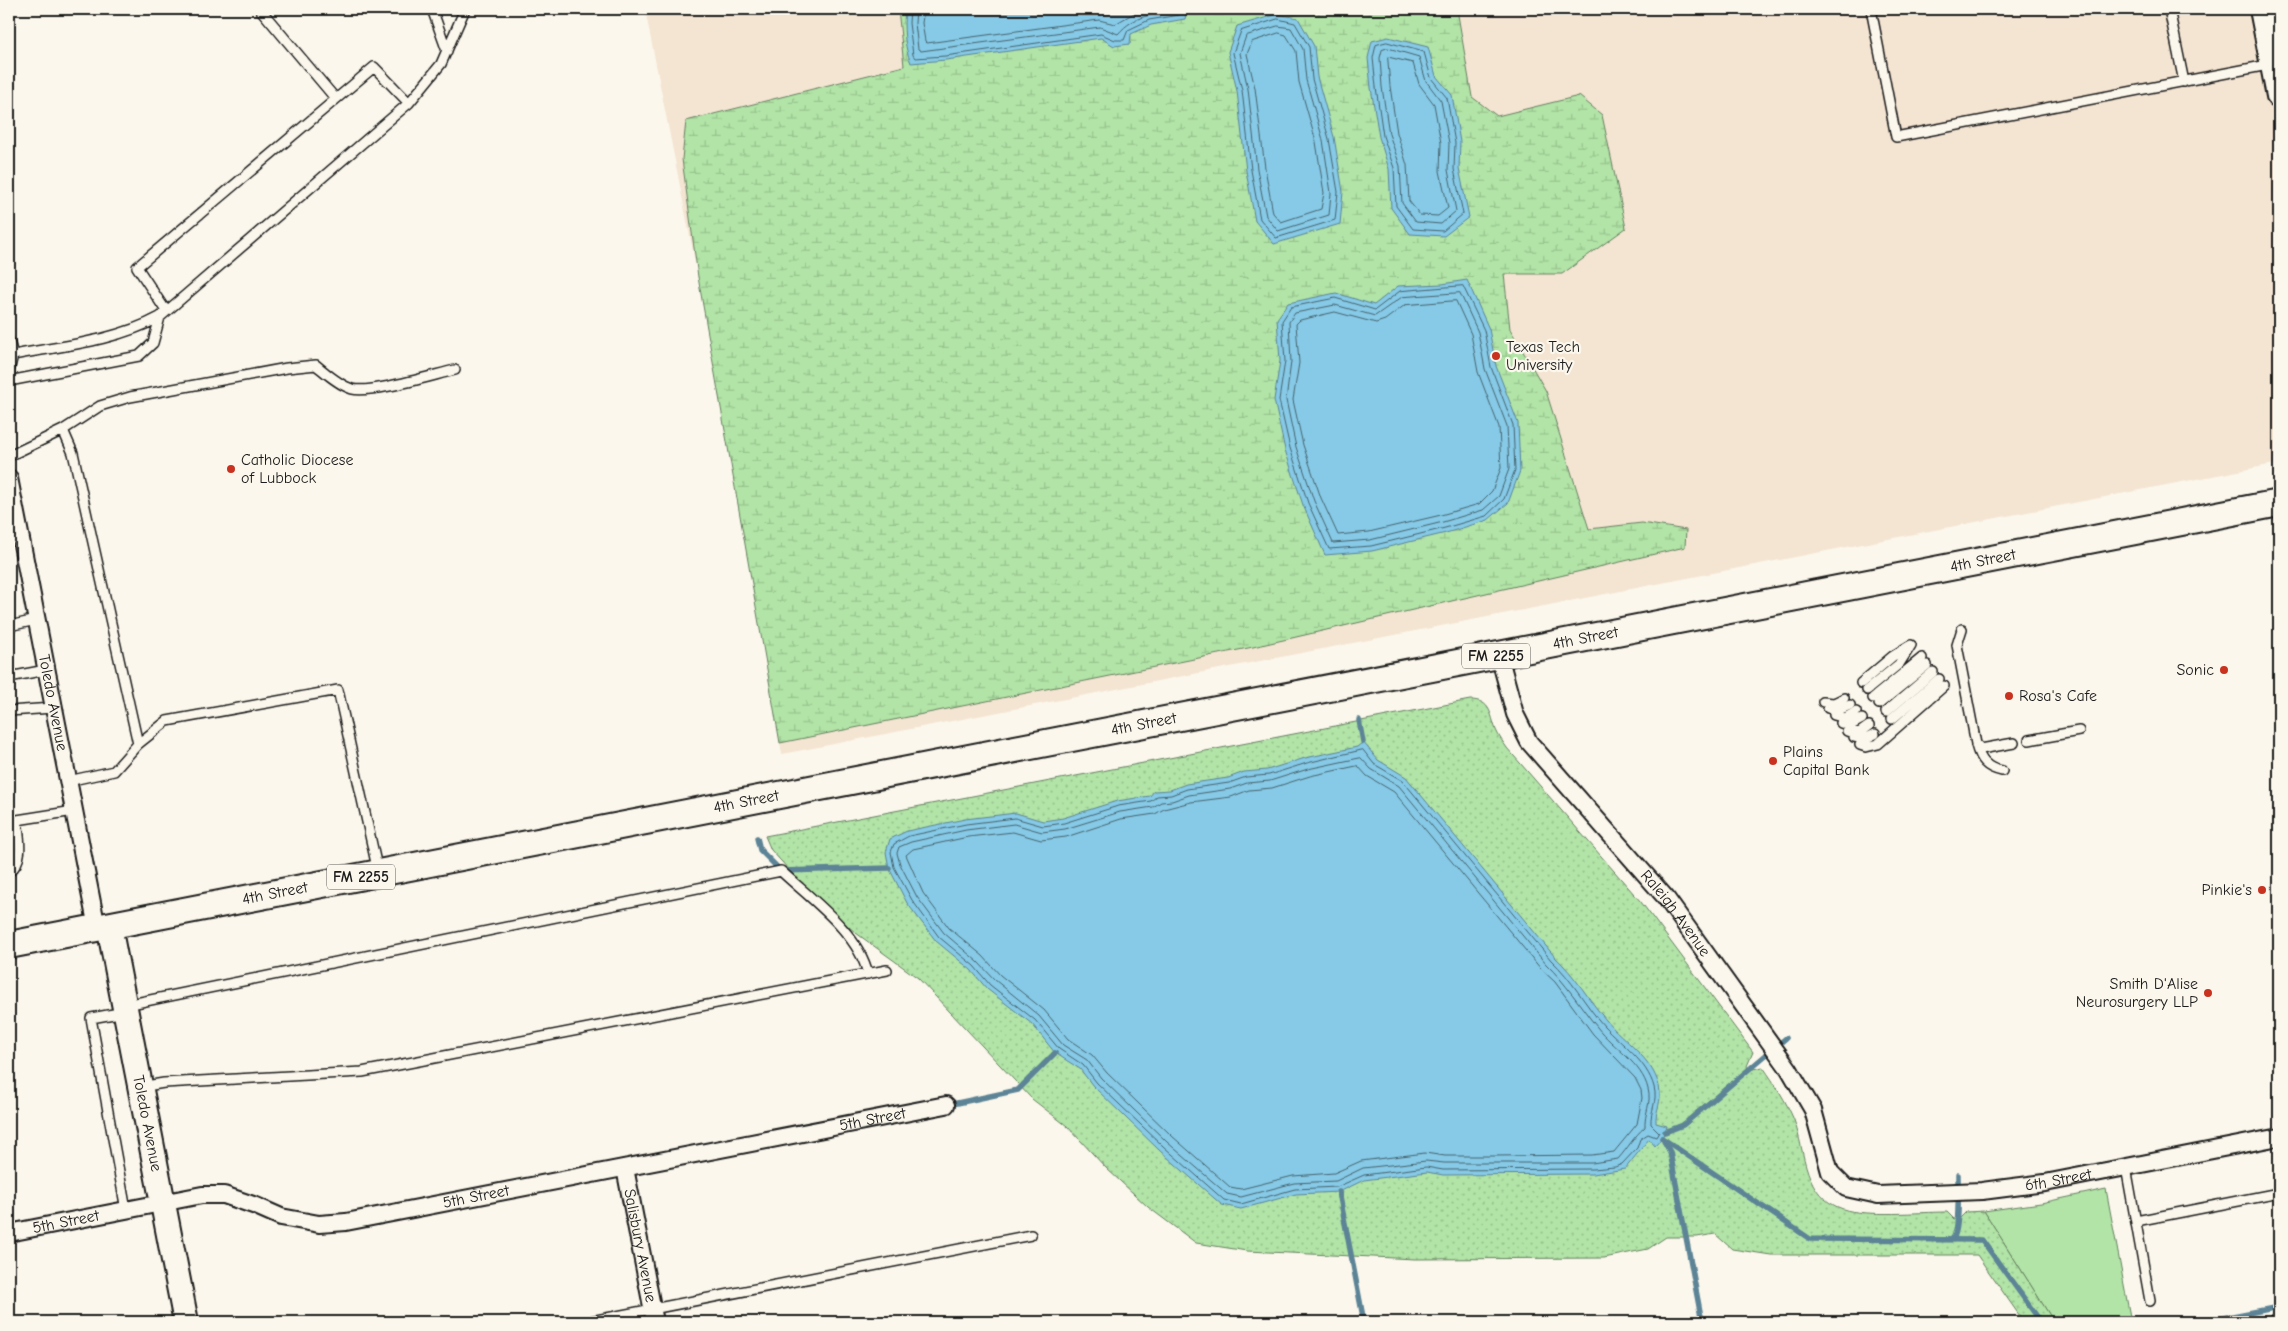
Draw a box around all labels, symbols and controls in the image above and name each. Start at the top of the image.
place label: Texas Tech University [1506,338,1580,374]
marker: Texas Tech University [1490,350,1502,362]
place label: Catholic Diocese of Lubbock [241,451,353,487]
marker: Catholic Diocese of Lubbock [225,463,237,475]
street label: 4th Street [1949,545,2018,576]
street label: 4th Street [1551,623,1620,653]
road number: FM 2255 [1462,644,1530,668]
street label: Toledo Avenue [35,653,71,753]
place label: Sonic [2177,661,2214,679]
marker: Sonic [2218,664,2230,676]
place label: Rosa's Cafe [2019,687,2097,705]
marker: Rosa's Cafe [2003,690,2015,702]
street label: 4th Street [1109,709,1178,739]
place label: Plains Capital Bank [1783,743,1869,779]
marker: Plains Capital Bank [1767,755,1779,767]
street label: 4th Street [712,786,781,817]
road number: FM 2255 [327,864,395,890]
street label: Raleigh Avenue [1637,866,1714,960]
street label: 4th Street [241,878,310,908]
place label: Pinkie's [2201,881,2252,899]
marker: Pinkie's [2256,884,2268,896]
place label: Smith D'Alise Neurosurgery LLP [2076,975,2198,1011]
marker: Smith D'Alise Neurosurgery LLP [2202,987,2214,999]
street label: Toledo Avenue [129,1073,166,1173]
street label: 5th Street [838,1104,908,1135]
street label: 6th Street [2024,1165,2093,1194]
street label: 5th Street [441,1181,511,1212]
street label: Salisbury Avenue [620,1187,660,1304]
street label: 5th Street [31,1206,101,1237]

